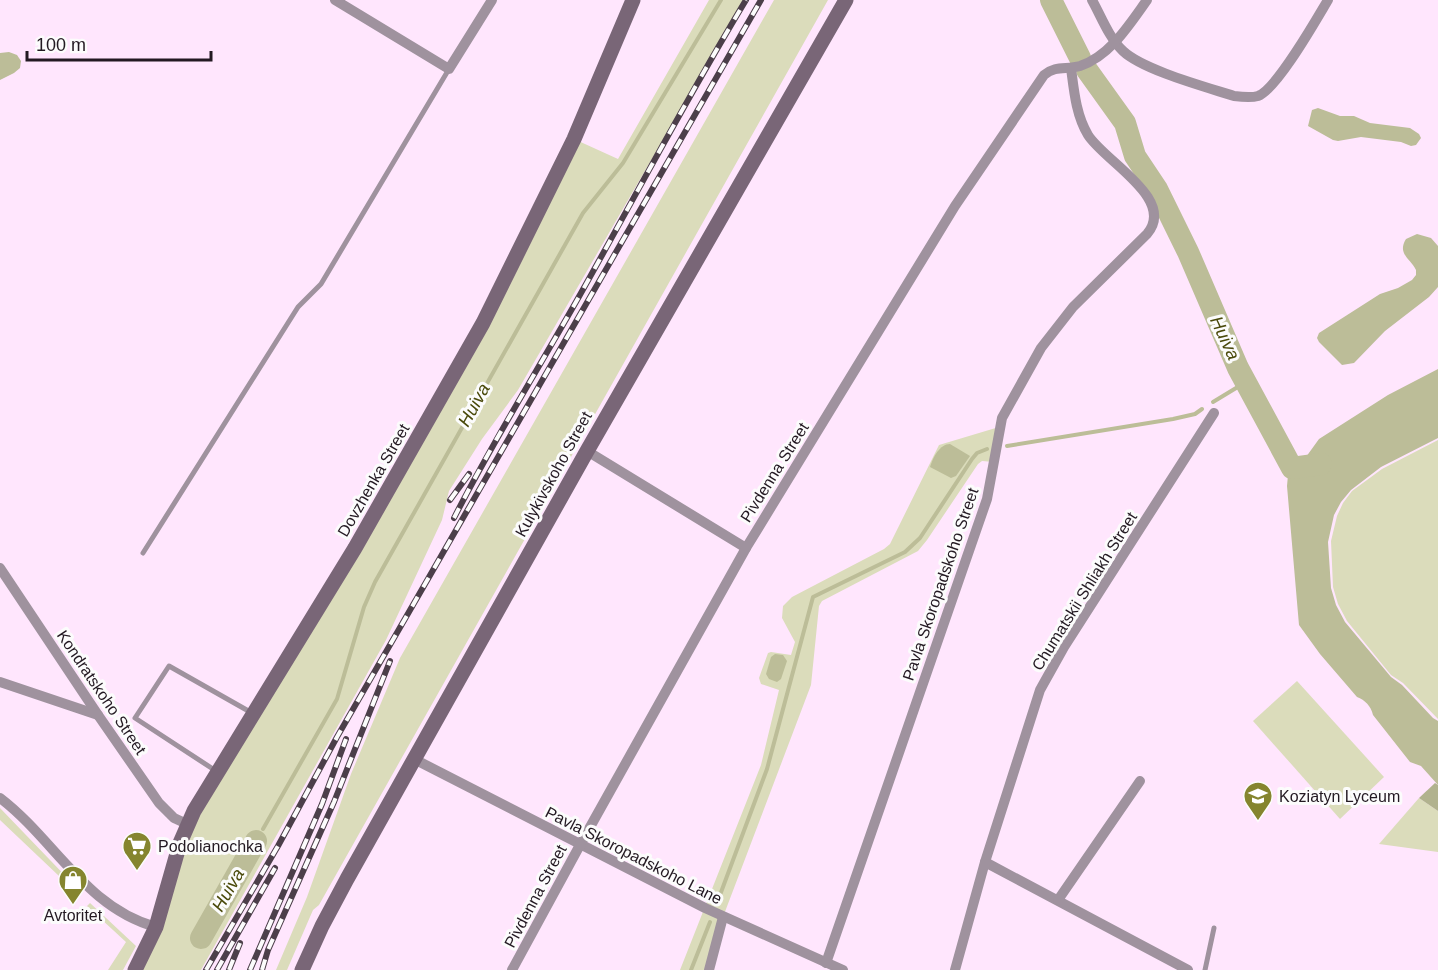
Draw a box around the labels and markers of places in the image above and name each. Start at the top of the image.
school or university icon: Koziatyn Lyceum [1242,780,1274,822]
place label: Koziatyn Lyceum [1279,788,1400,805]
supermarket icon: Podolianochka [121,830,153,872]
place label: Podolianochka [158,838,263,855]
shop icon: Avtoritet [57,864,89,906]
place label: Avtoritet [44,907,103,924]

